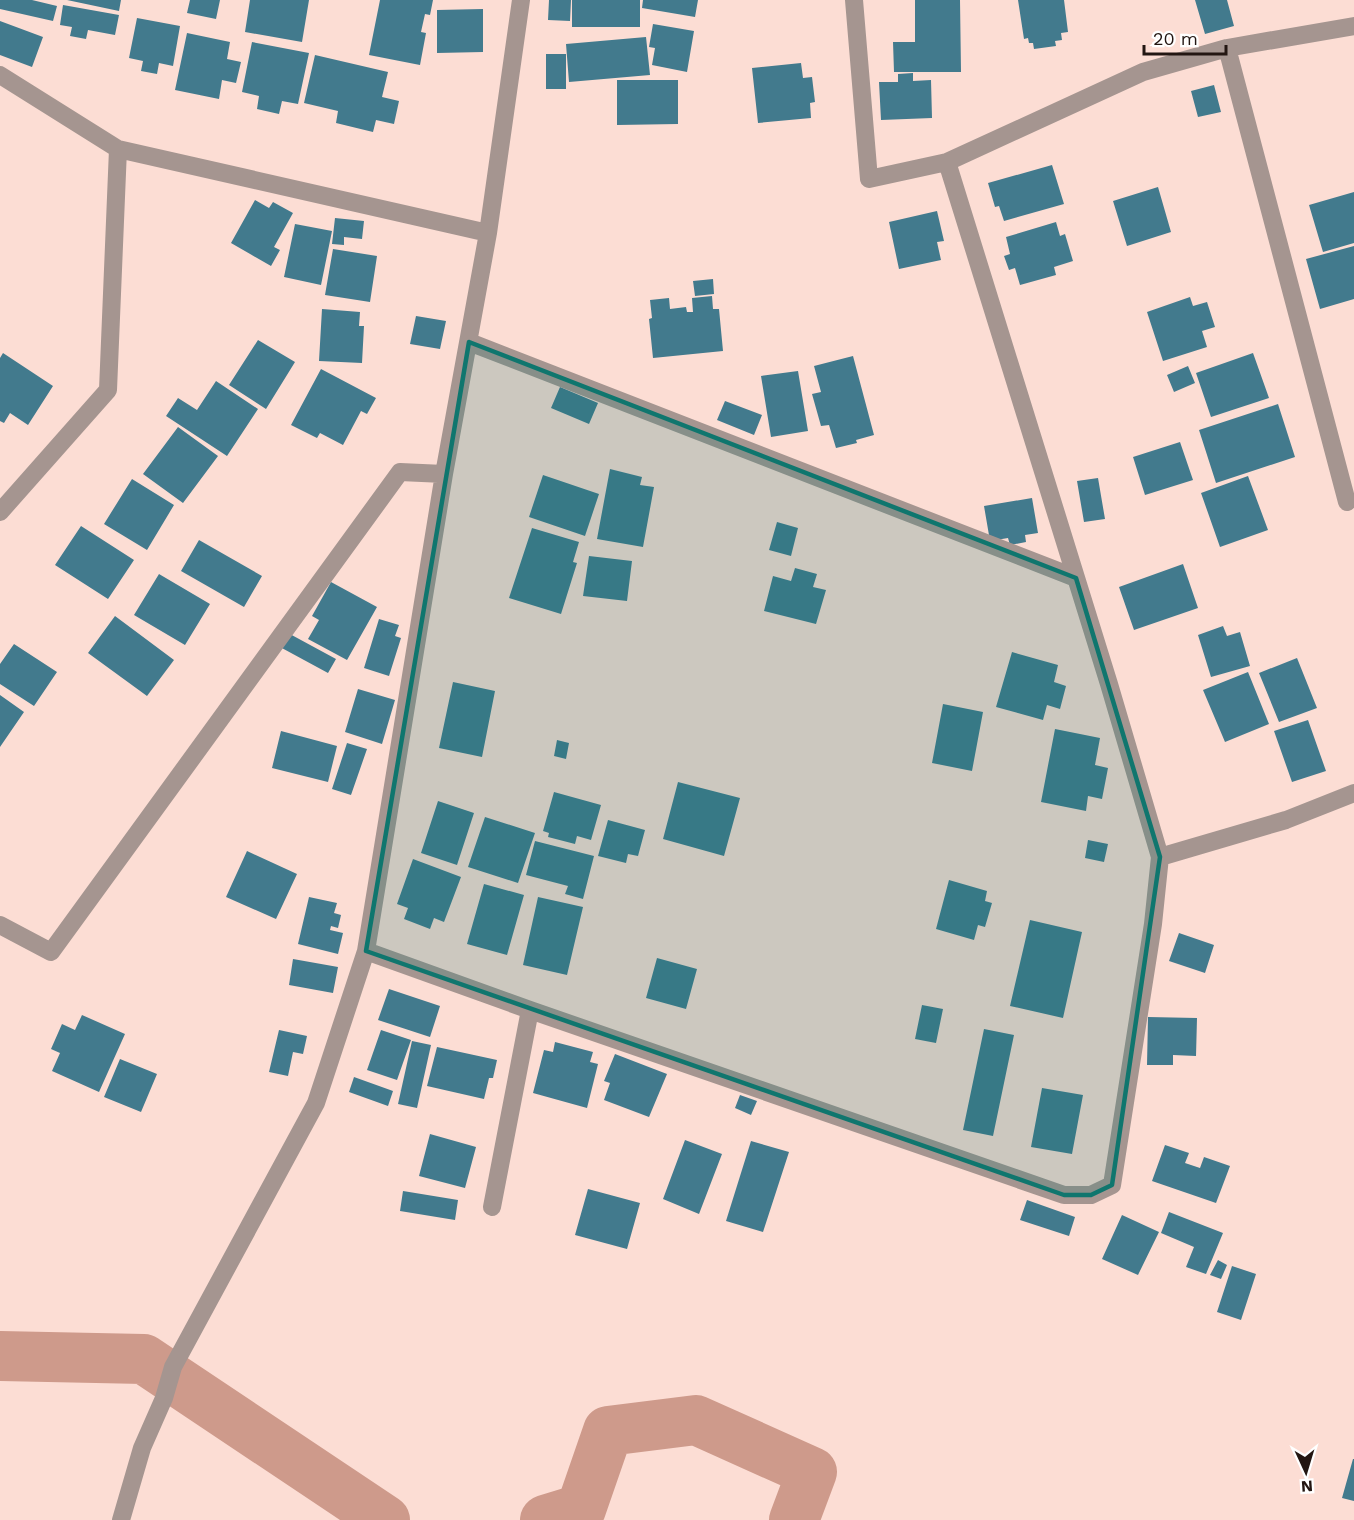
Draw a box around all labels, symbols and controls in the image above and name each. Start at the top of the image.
scale bar [1144,18,1226,56]
text: 20 m [1153,28,1198,49]
north arrow [1276,1442,1336,1502]
text: N [1300,1477,1314,1496]

